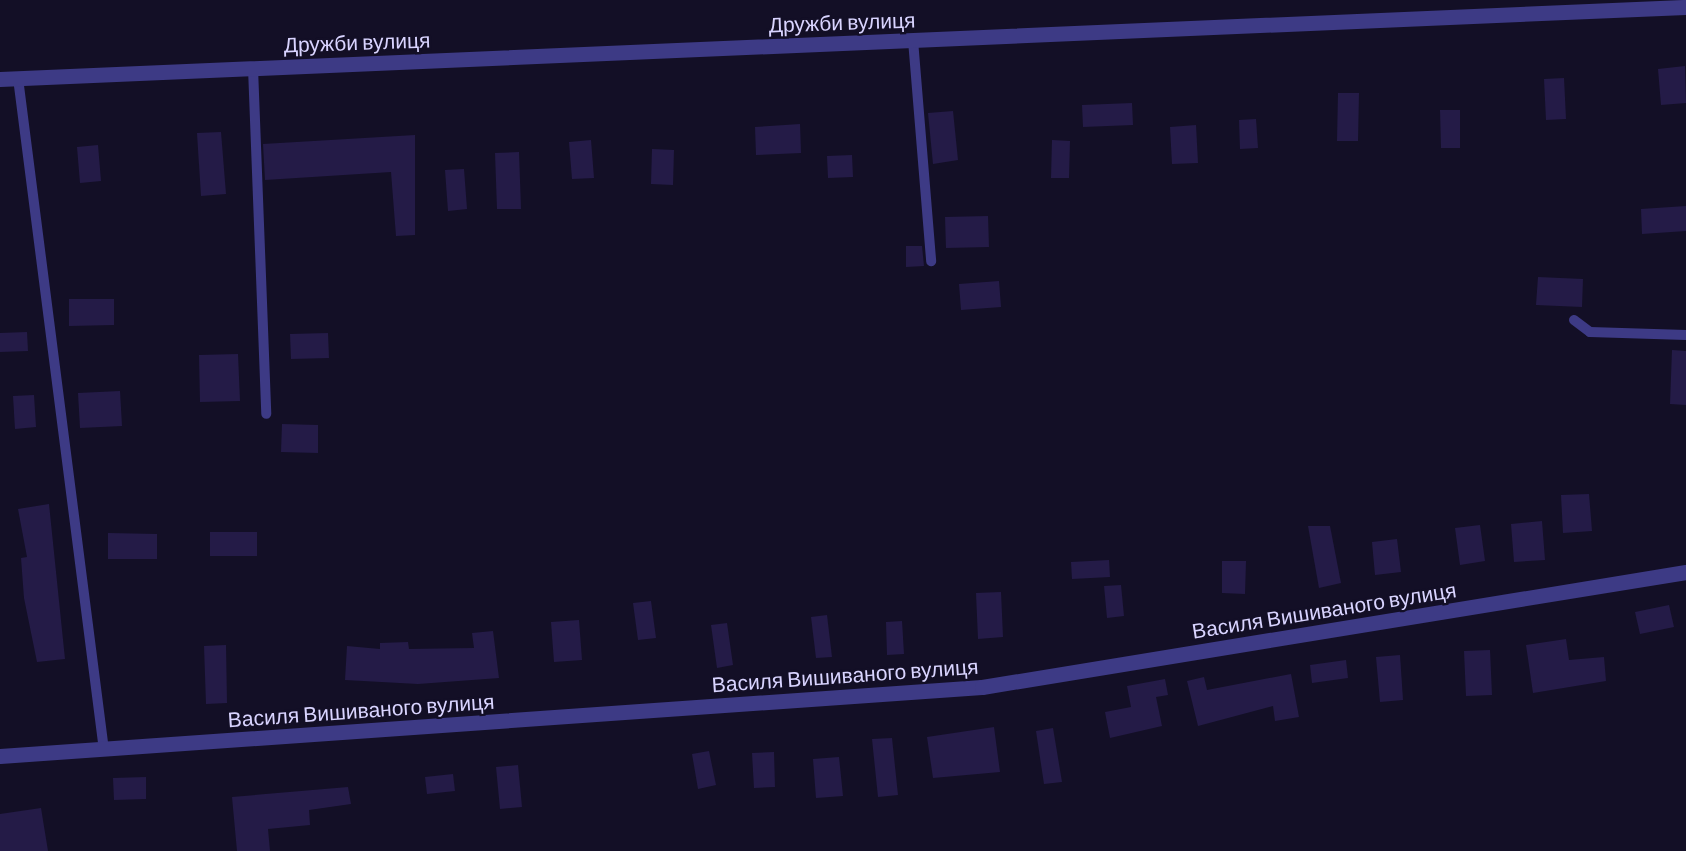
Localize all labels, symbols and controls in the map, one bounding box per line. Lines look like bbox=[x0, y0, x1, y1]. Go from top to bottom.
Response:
street label: Дружби вулиця bbox=[768, 7, 916, 37]
street label: Дружби вулиця bbox=[283, 27, 431, 57]
street label: Василя Вишиваного вулиця bbox=[1190, 577, 1458, 643]
street label: Василя Вишиваного вулиця bbox=[711, 653, 979, 697]
street label: Василя Вишиваного вулиця bbox=[227, 688, 495, 732]

